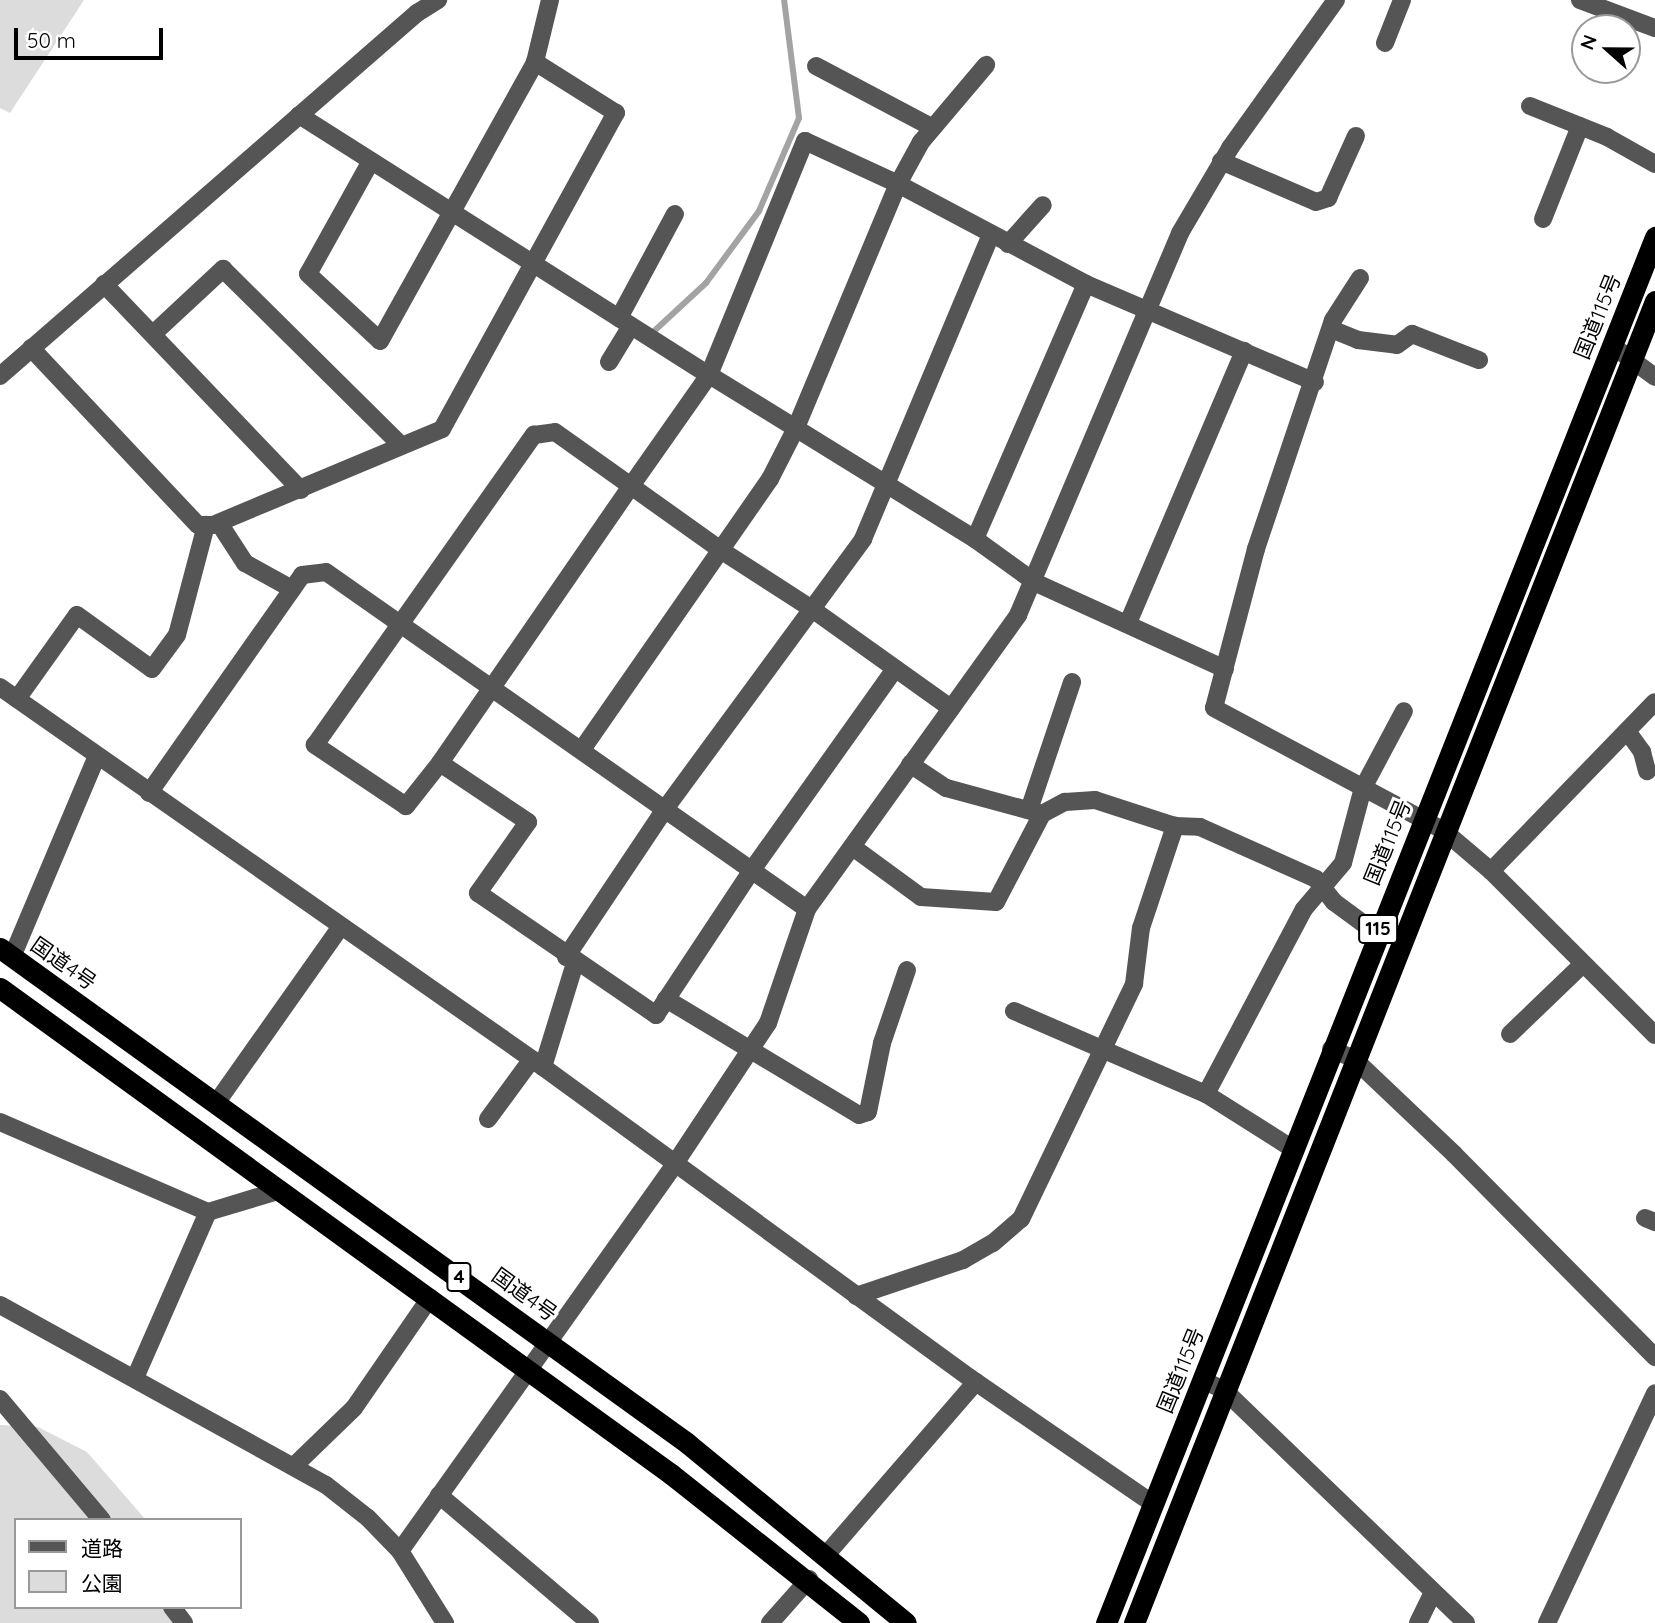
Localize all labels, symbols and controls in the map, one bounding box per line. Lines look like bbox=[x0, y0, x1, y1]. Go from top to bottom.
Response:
scale bar bbox=[18, 14, 166, 58]
north arrow bbox=[1571, 14, 1641, 84]
text: 50 m bbox=[27, 27, 76, 53]
text: N bbox=[1575, 31, 1602, 53]
street label: 国道115号 bbox=[1568, 270, 1626, 362]
street label: 国道115号 bbox=[1358, 796, 1416, 888]
road number: 115 bbox=[1357, 914, 1399, 945]
street label: 国道4号 bbox=[26, 931, 102, 995]
road number: 4 bbox=[445, 1261, 473, 1292]
street label: 国道4号 bbox=[488, 1262, 562, 1326]
street label: 国道115号 bbox=[1151, 1324, 1209, 1416]
legend bbox=[14, 1518, 242, 1609]
text: 道路 bbox=[81, 1535, 123, 1561]
text: 公園 bbox=[81, 1570, 123, 1596]

